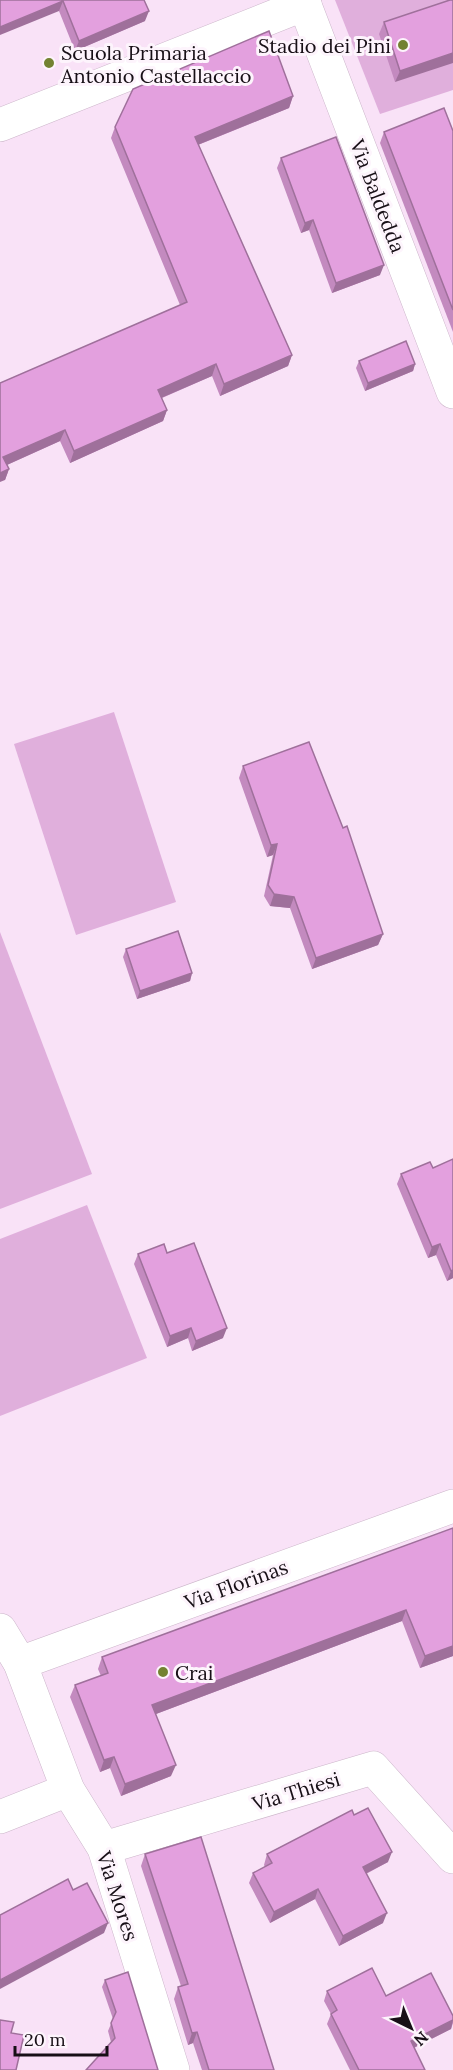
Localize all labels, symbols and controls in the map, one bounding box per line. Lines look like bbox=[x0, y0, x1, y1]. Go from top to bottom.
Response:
place label: Stadio dei Pini bbox=[258, 33, 391, 58]
marker: Stadio dei Pini bbox=[396, 38, 410, 52]
place label: Scuola Primaria Antonio Castellaccio bbox=[60, 40, 251, 88]
marker: Scuola Primaria Antonio Castellaccio bbox=[42, 56, 56, 70]
street label: Via Baldedda bbox=[345, 135, 411, 256]
street label: Via Florinas bbox=[180, 1554, 291, 1615]
place label: Crai bbox=[175, 1660, 213, 1685]
marker: Crai bbox=[156, 1665, 170, 1679]
street label: Via Thiesi bbox=[248, 1766, 343, 1816]
street label: Via Mores bbox=[92, 1847, 144, 1944]
north arrow bbox=[381, 1998, 441, 2058]
scale bar bbox=[15, 2019, 106, 2057]
text: N bbox=[410, 2027, 433, 2051]
text: 20 m bbox=[24, 2028, 66, 2051]

